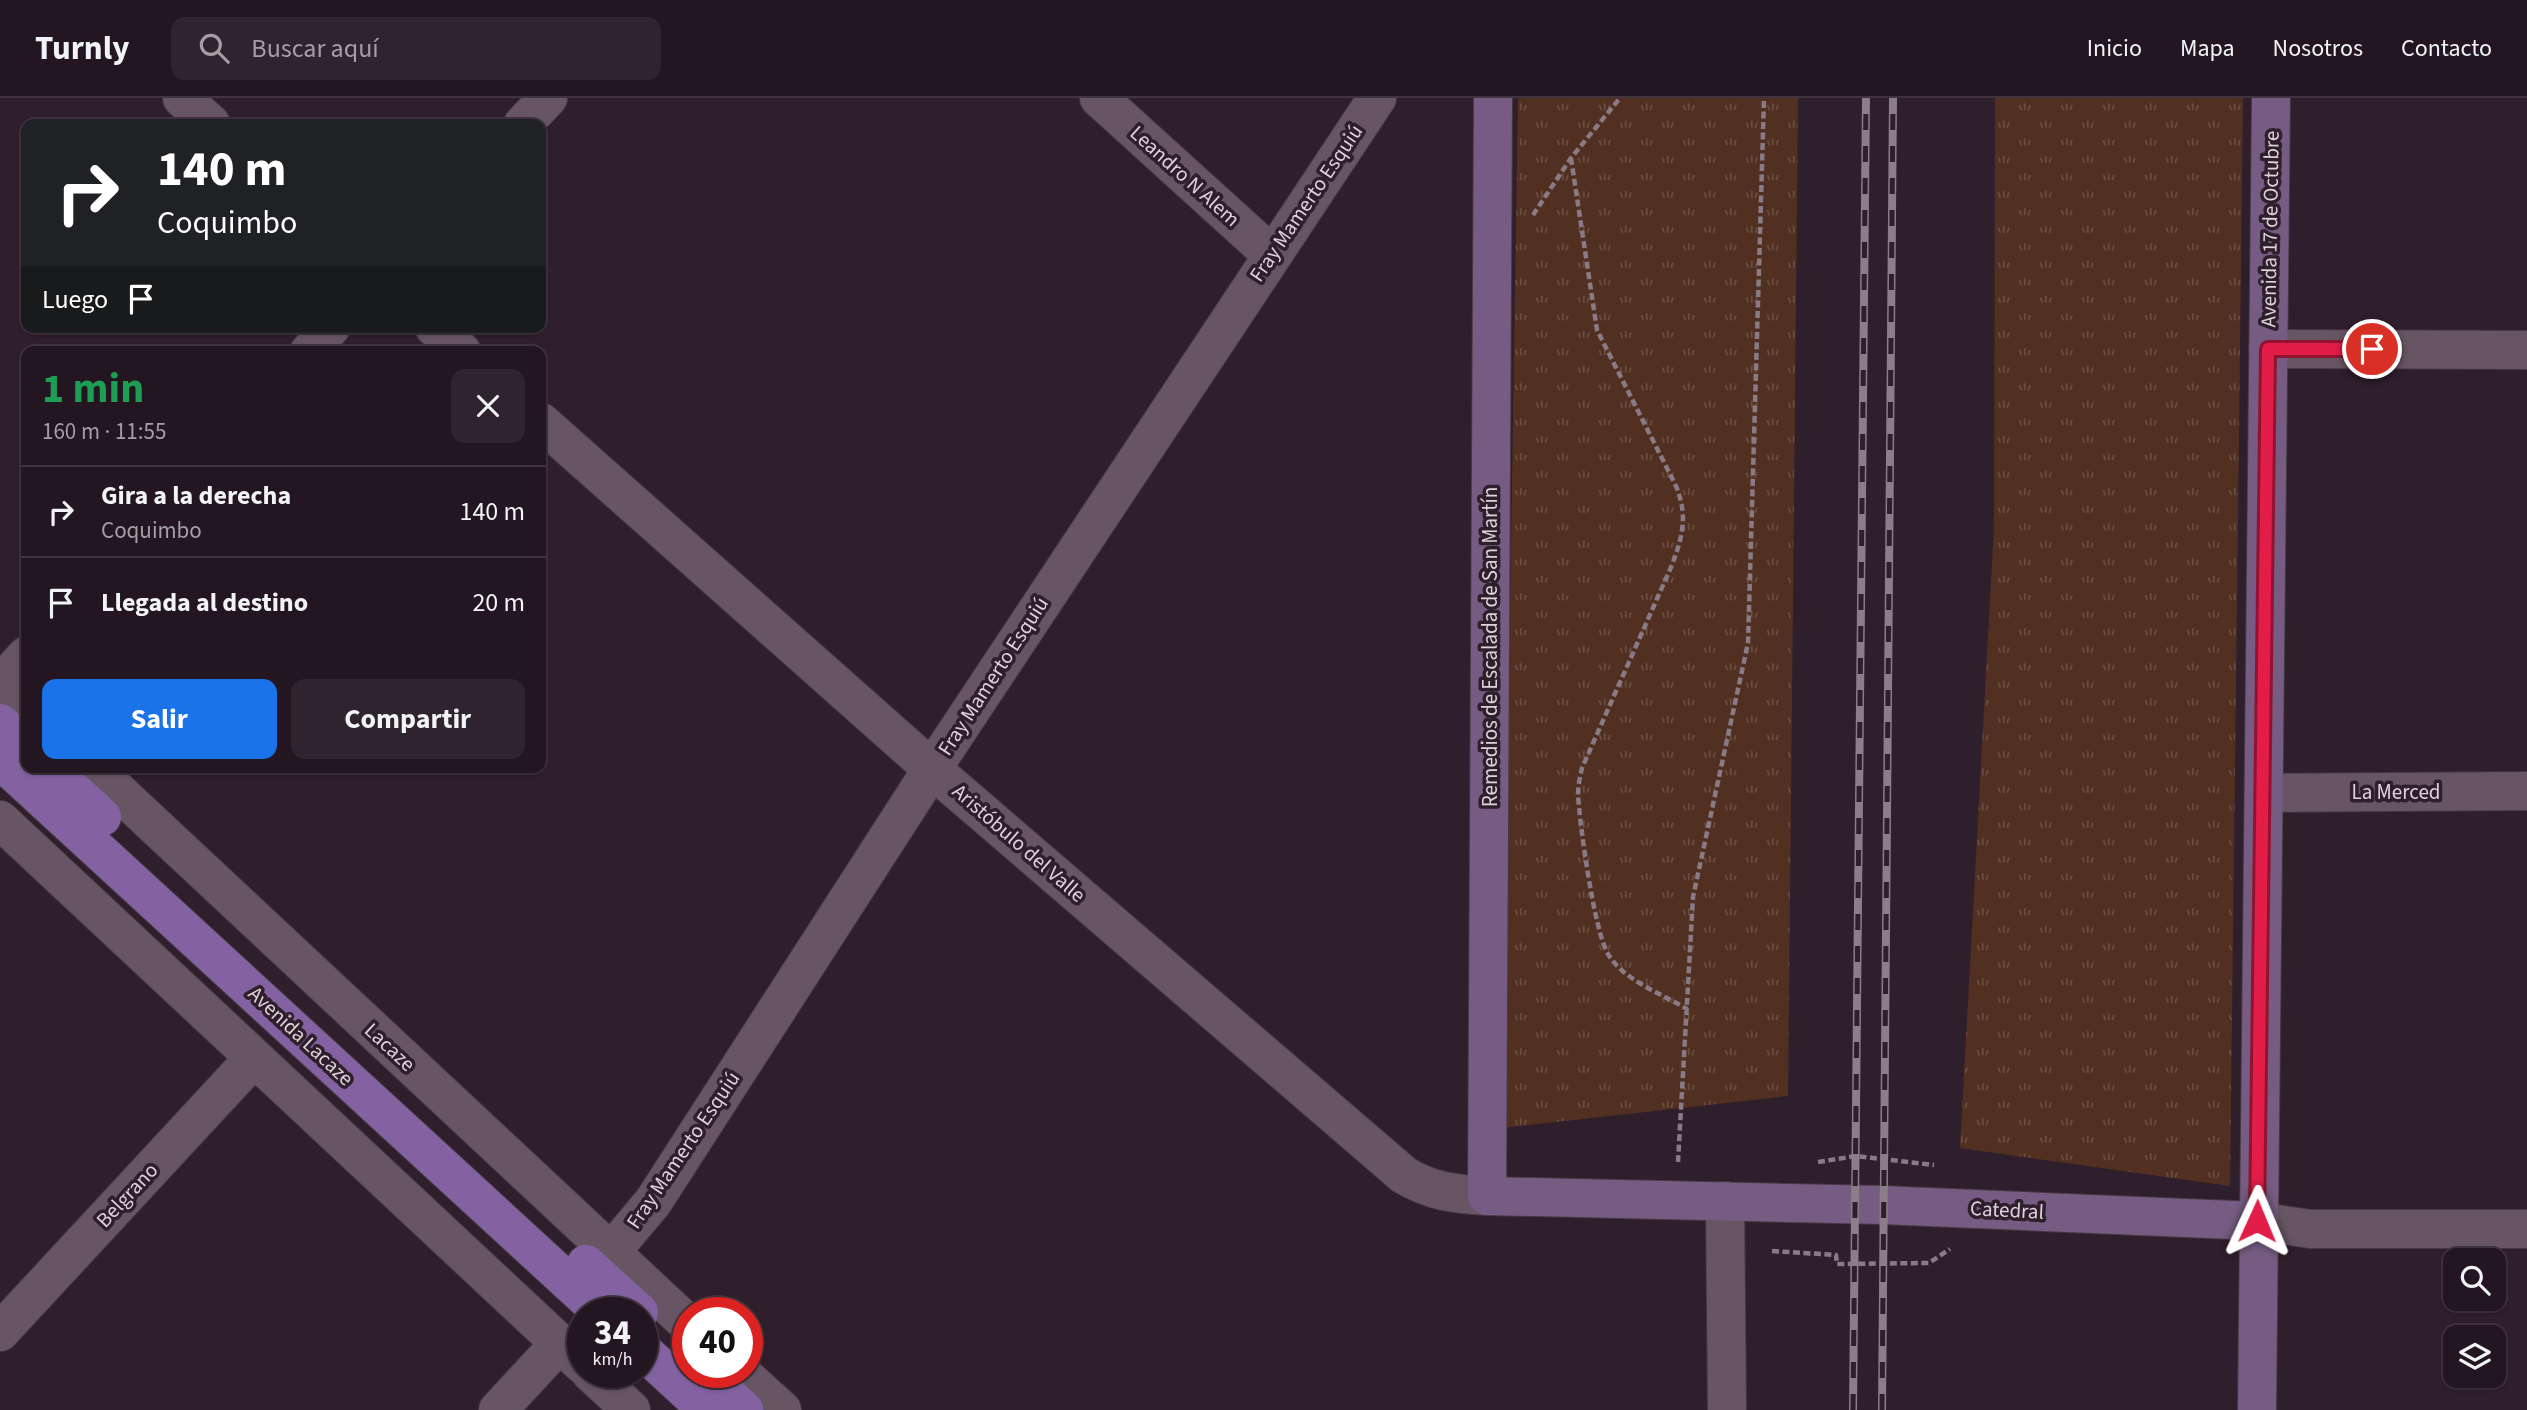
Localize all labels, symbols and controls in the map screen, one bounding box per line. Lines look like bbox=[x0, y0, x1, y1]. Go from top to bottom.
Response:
search box bbox=[171, 17, 661, 80]
text: Turnly bbox=[35, 25, 129, 72]
icon: search bbox=[195, 29, 233, 67]
text: Buscar aquí bbox=[251, 30, 379, 67]
text: Inicio bbox=[2087, 31, 2142, 66]
text: Mapa bbox=[2180, 31, 2235, 66]
text: Nosotros bbox=[2273, 31, 2363, 66]
text: Contacto bbox=[2401, 31, 2492, 66]
street label: Leandro N Alem bbox=[1123, 118, 1247, 234]
street label: Fray Mamerto Esquiú bbox=[1242, 118, 1370, 288]
street label: Avenida 17 de Octubre bbox=[2253, 130, 2287, 328]
text: 140 m bbox=[157, 135, 286, 205]
icon: right bbox=[42, 147, 133, 238]
text: Coquimbo bbox=[157, 200, 297, 246]
icon: arrive bbox=[122, 280, 160, 318]
text: Luego bbox=[42, 281, 108, 318]
pin bbox=[2342, 319, 2402, 379]
icon: arrive bbox=[2353, 330, 2391, 368]
text: 1 min bbox=[42, 359, 144, 419]
button: close bbox=[451, 369, 525, 443]
text: 160 m · 11:55 bbox=[42, 415, 166, 448]
text: Gira a la derecha bbox=[101, 477, 291, 514]
street label: Remedios de Escalada de San Martín bbox=[1475, 487, 1505, 807]
icon: right bbox=[42, 493, 80, 531]
text: 140 m bbox=[459, 493, 525, 530]
text: Coquimbo bbox=[101, 514, 202, 547]
icon: arrive bbox=[42, 584, 80, 622]
text: Llegada al destino bbox=[101, 584, 308, 621]
text: 20 m bbox=[472, 584, 525, 621]
street label: Fray Mamerto Esquiú bbox=[930, 591, 1056, 761]
button: Salir bbox=[42, 679, 277, 759]
button: Compartir bbox=[291, 679, 525, 759]
street label: Aristóbulo del Valle bbox=[946, 777, 1092, 909]
street label: La Merced bbox=[2352, 777, 2440, 807]
street label: Avenida Lacaze bbox=[242, 979, 360, 1093]
street label: Lacaze bbox=[358, 1016, 422, 1078]
street label: Fray Mamerto Esquiú bbox=[619, 1065, 747, 1235]
street label: Belgrano bbox=[89, 1156, 165, 1234]
position arrow bbox=[2220, 1184, 2294, 1258]
street label: Catedral bbox=[1969, 1193, 2045, 1227]
map controls bbox=[2443, 1248, 2506, 1388]
button: search bbox=[2443, 1248, 2506, 1311]
speed limit sign: 40 bbox=[672, 1297, 763, 1388]
text: 34 bbox=[594, 1308, 631, 1358]
button: layers bbox=[2443, 1325, 2506, 1388]
text: km/h bbox=[593, 1347, 632, 1372]

